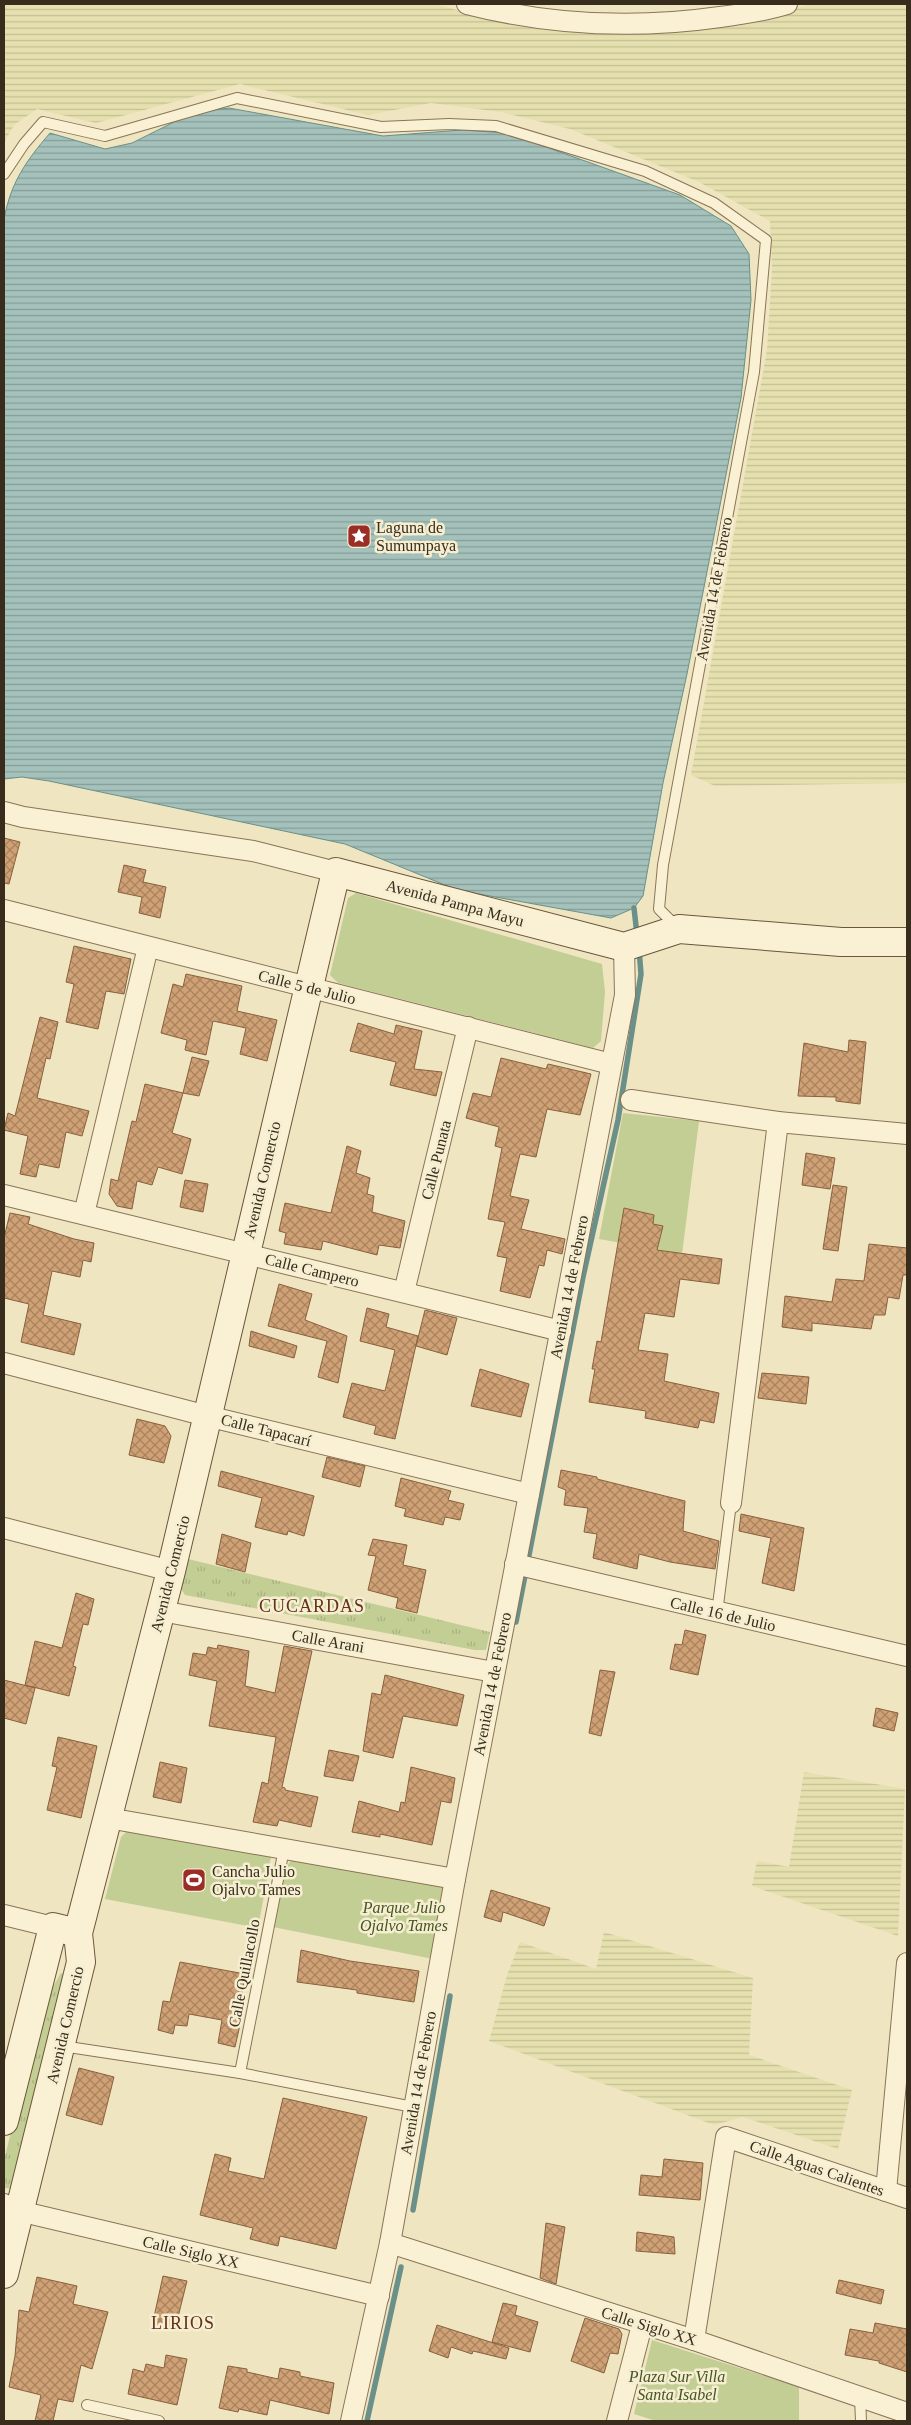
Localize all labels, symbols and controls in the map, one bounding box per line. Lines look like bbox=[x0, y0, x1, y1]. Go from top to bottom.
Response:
street label: Avenida 14 de Febrero bbox=[693, 516, 735, 662]
place label: Laguna de Sumumpaya bbox=[376, 519, 456, 555]
place icon: Laguna de Sumumpaya bbox=[346, 523, 372, 549]
street label: Avenida Pampa Mayu bbox=[384, 876, 526, 931]
street label: Calle 5 de Julio bbox=[256, 967, 358, 1007]
street label: Calle Punata bbox=[418, 1118, 454, 1202]
street label: Avenida Comercio bbox=[240, 1120, 284, 1240]
street label: Avenida 14 de Febrero bbox=[547, 1214, 591, 1360]
street label: Calle Campero bbox=[263, 1250, 361, 1291]
street label: Calle Tapacarí bbox=[219, 1411, 313, 1451]
street label: Avenida Comercio bbox=[147, 1514, 193, 1634]
street label: Calle 16 de Julio bbox=[668, 1594, 778, 1634]
district label: CUCARDAS bbox=[259, 1596, 365, 1616]
street label: Avenida 14 de Febrero bbox=[470, 1611, 514, 1757]
street label: Calle Arani bbox=[290, 1626, 366, 1656]
place label: Cancha Julio Ojalvo Tames bbox=[212, 1863, 301, 1899]
sports icon: Cancha Julio Ojalvo Tames bbox=[181, 1867, 207, 1893]
park label: Parque Julio Ojalvo Tames bbox=[360, 1899, 448, 1935]
street label: Calle Quillacollo bbox=[225, 1918, 263, 2028]
street label: Avenida Comercio bbox=[43, 1965, 87, 2085]
street label: Avenida 14 de Febrero bbox=[397, 2010, 439, 2156]
street label: Calle Aguas Calientes bbox=[747, 2137, 887, 2200]
street label: Calle Siglo XX bbox=[141, 2233, 241, 2272]
street label: Calle Siglo XX bbox=[599, 2303, 699, 2350]
district label: LIRIOS bbox=[151, 2313, 215, 2333]
park label: Plaza Sur Villa Santa Isabel bbox=[628, 2368, 725, 2403]

